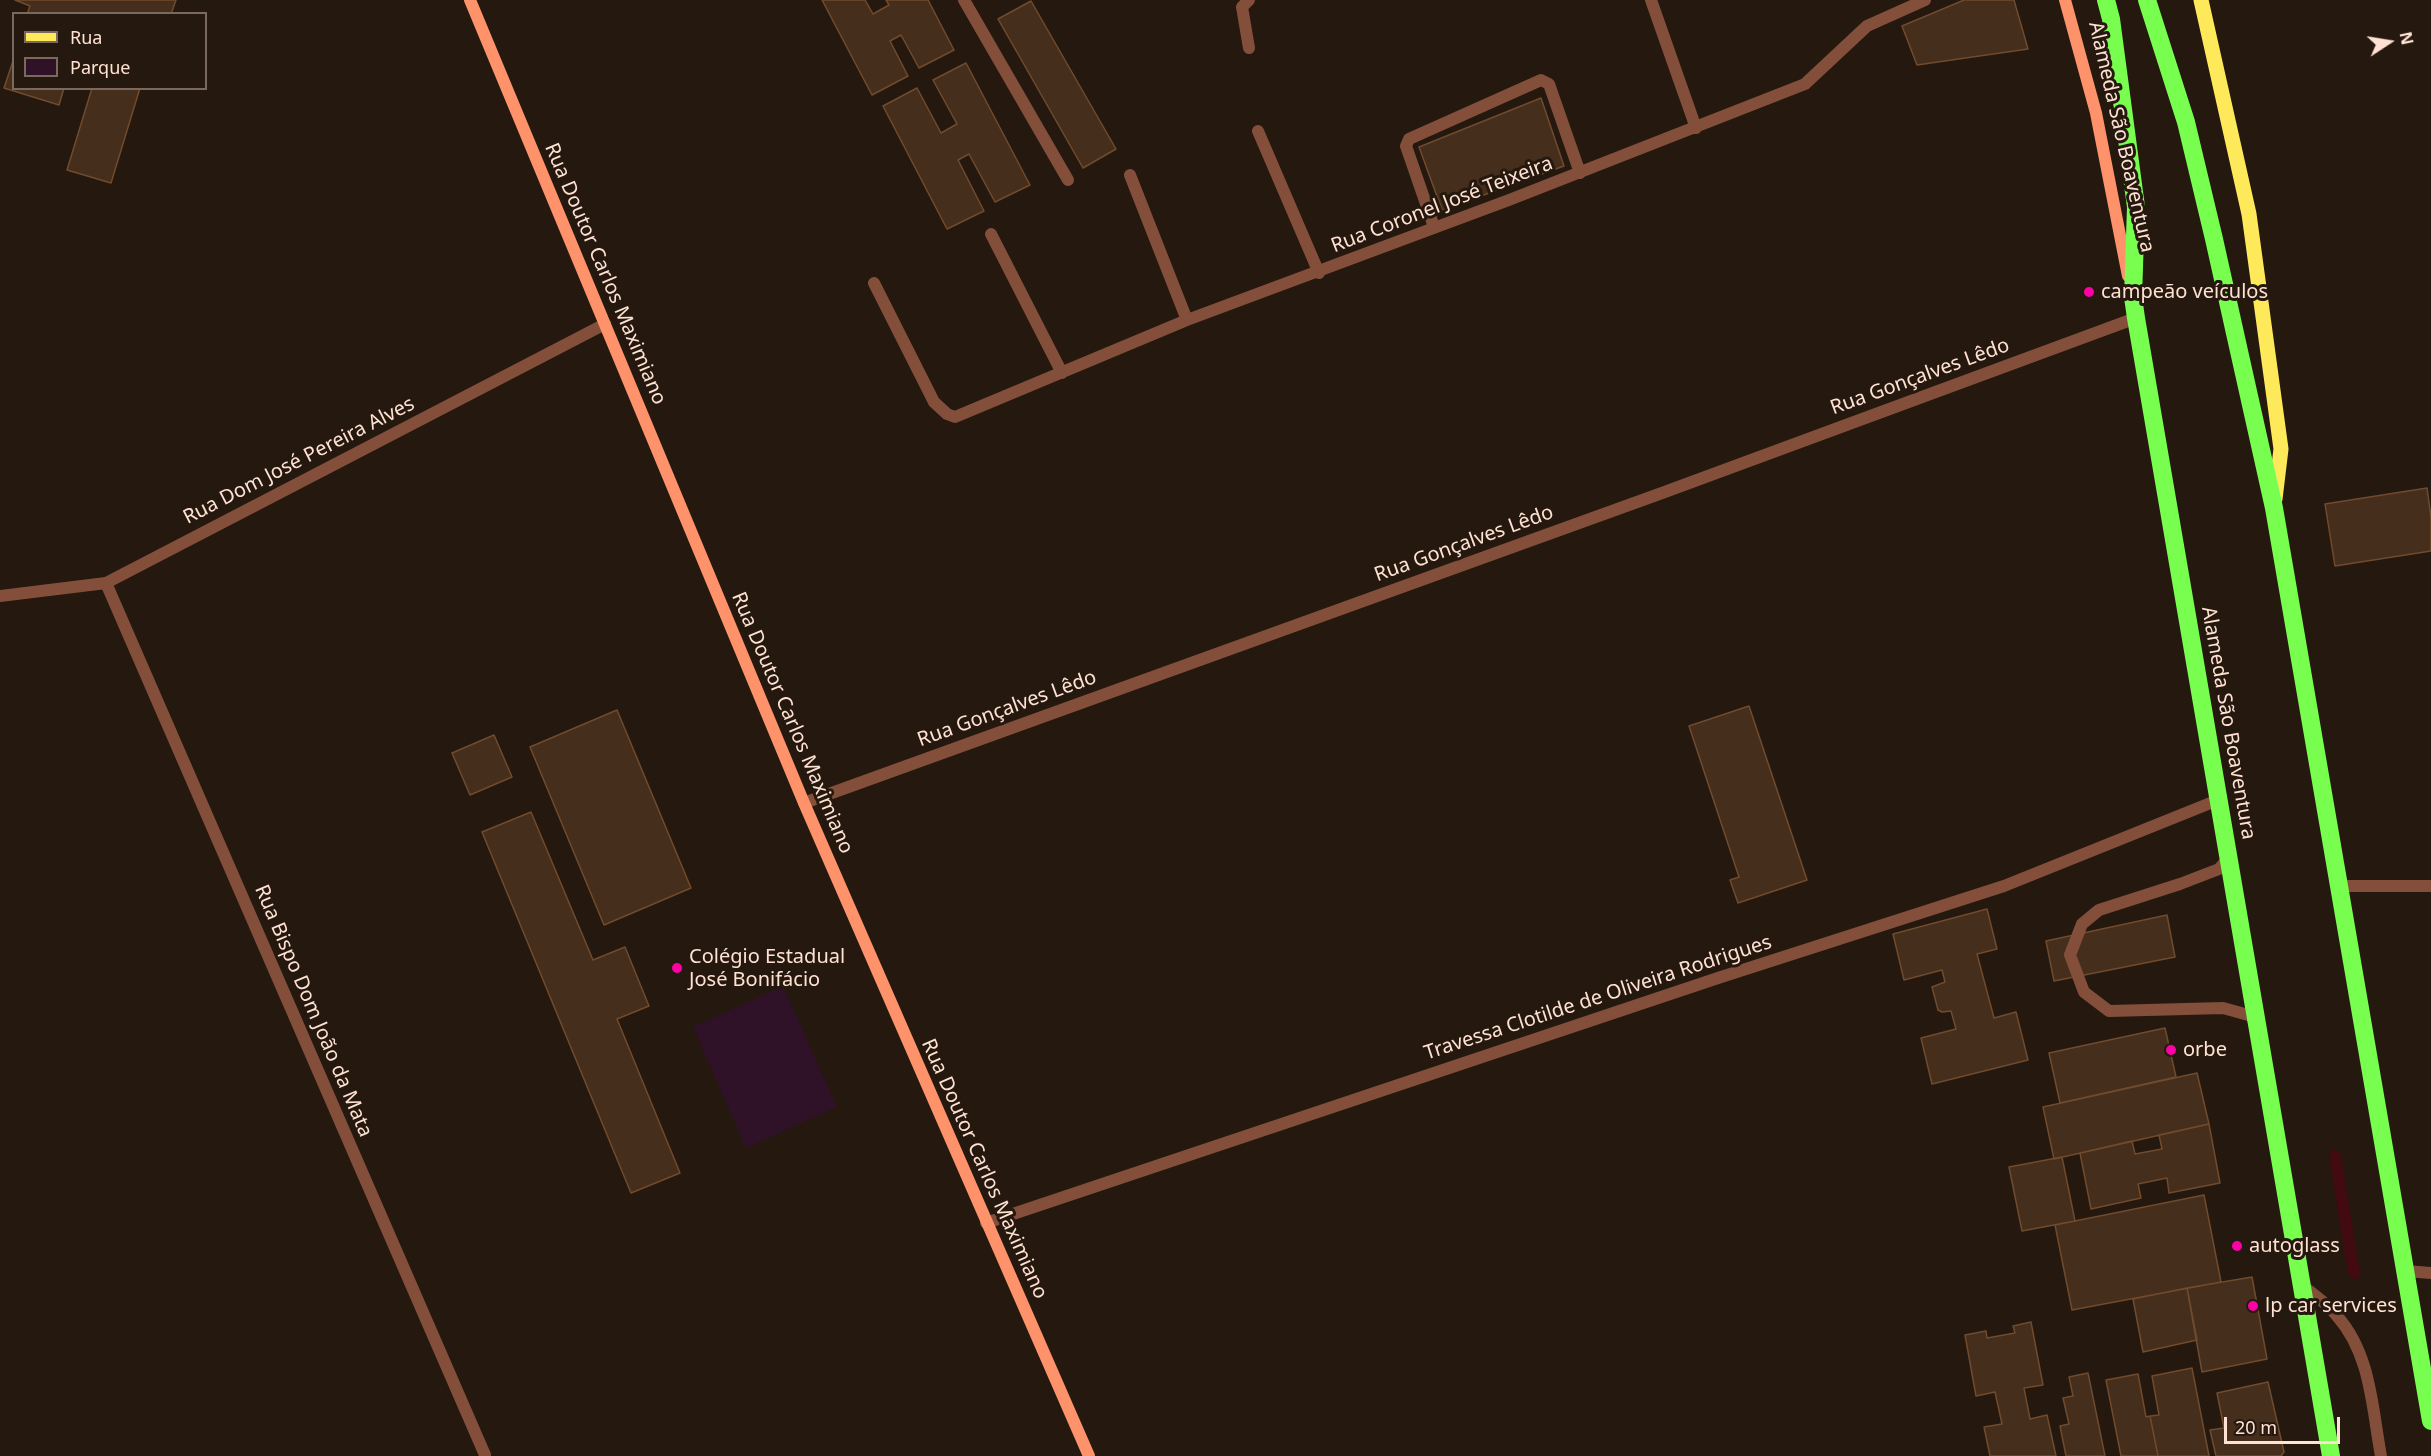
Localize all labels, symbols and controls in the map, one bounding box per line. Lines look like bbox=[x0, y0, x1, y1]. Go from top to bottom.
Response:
legend bbox=[12, 12, 207, 90]
north arrow bbox=[2359, 12, 2419, 72]
street label: Alameda São Boaventura bbox=[2083, 19, 2159, 255]
text: Rua bbox=[70, 25, 102, 49]
text: N bbox=[2394, 30, 2419, 47]
text: Parque bbox=[70, 55, 130, 79]
street label: Rua Doutor Carlos Maximiano bbox=[539, 140, 671, 408]
street label: Rua Coronel José Teixeira bbox=[1328, 152, 1556, 258]
place label: campeão veículos bbox=[2101, 280, 2268, 304]
marker: campeão veículos bbox=[2082, 285, 2096, 299]
street label: Rua Gonçalves Lêdo bbox=[1827, 333, 2013, 421]
street label: Rua Dom José Pereira Alves bbox=[179, 392, 419, 530]
street label: Rua Gonçalves Lêdo bbox=[1371, 500, 1557, 588]
street label: Rua Doutor Carlos Maximiano bbox=[726, 589, 858, 857]
street label: Alameda São Boaventura bbox=[2196, 605, 2260, 841]
street label: Rua Gonçalves Lêdo bbox=[914, 665, 1100, 753]
street label: Rua Bispo Dom João da Mata bbox=[249, 881, 377, 1141]
street label: Travessa Clotilde de Oliveira Rodrigues bbox=[1421, 930, 1775, 1066]
place label: Colégio Estadual José Bonifácio bbox=[689, 945, 845, 992]
marker: Colégio Estadual José Bonifácio bbox=[670, 961, 684, 975]
street label: Rua Doutor Carlos Maximiano bbox=[916, 1035, 1052, 1303]
place label: orbe bbox=[2183, 1038, 2227, 1062]
marker: orbe bbox=[2164, 1043, 2178, 1057]
place label: autoglass bbox=[2249, 1234, 2340, 1258]
marker: autoglass bbox=[2230, 1239, 2244, 1253]
place label: lp car services bbox=[2265, 1294, 2397, 1318]
marker: lp car services bbox=[2246, 1299, 2260, 1313]
scale bar bbox=[2227, 1405, 2342, 1443]
text: 20 m bbox=[2235, 1415, 2277, 1439]

